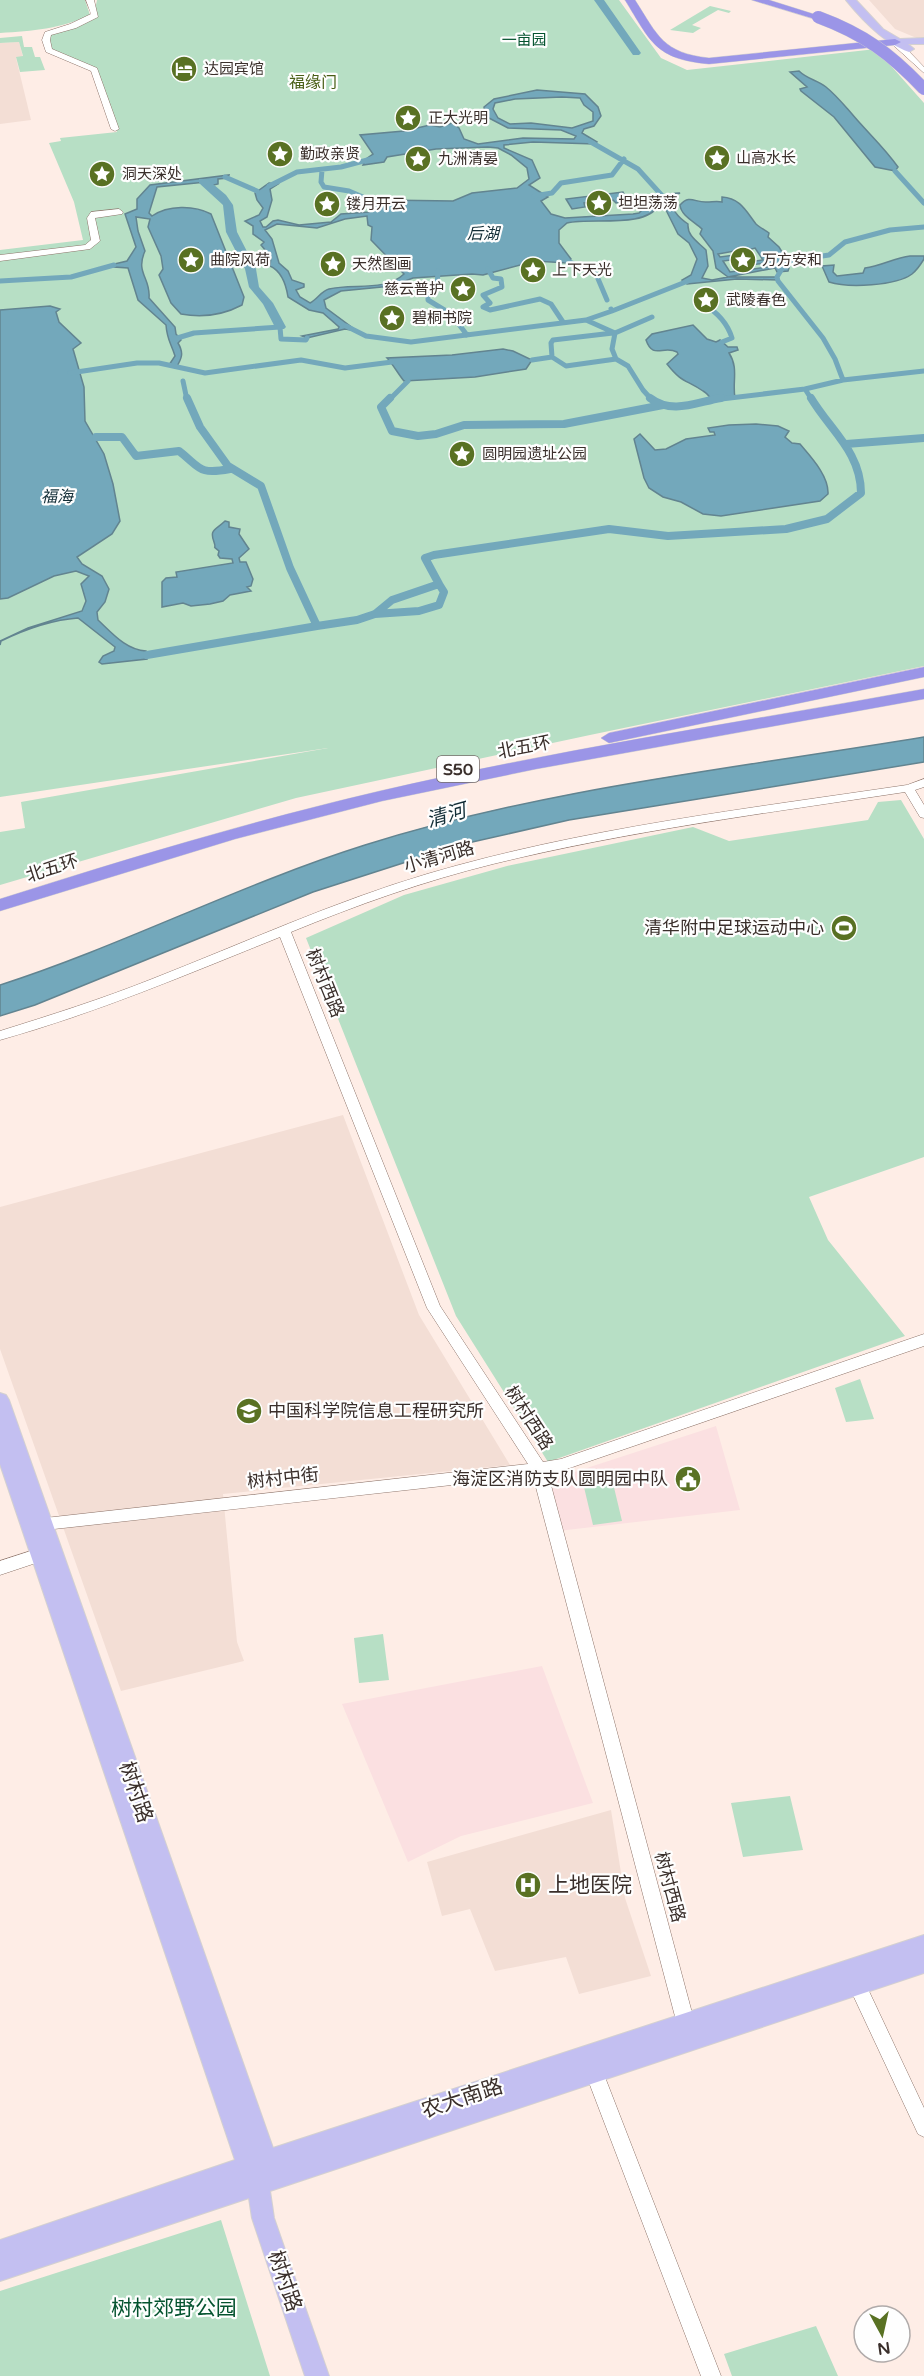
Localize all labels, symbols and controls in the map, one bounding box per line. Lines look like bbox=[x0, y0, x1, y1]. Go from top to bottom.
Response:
park label: 一亩园 bbox=[501, 31, 547, 49]
hotel icon: 达园宾馆 bbox=[169, 54, 199, 84]
place label: 达园宾馆 bbox=[204, 60, 264, 78]
district label: 福缘门 bbox=[289, 73, 337, 93]
place icon: 正大光明 bbox=[393, 103, 423, 133]
place label: 正大光明 bbox=[428, 109, 488, 127]
place icon: 勤政亲贤 bbox=[265, 139, 295, 169]
place icon: 山高水长 bbox=[702, 143, 732, 173]
place icon: 九洲清晏 bbox=[403, 144, 433, 174]
place label: 勤政亲贤 bbox=[300, 145, 360, 163]
place label: 山高水长 bbox=[736, 149, 796, 167]
place label: 九洲清晏 bbox=[438, 150, 498, 168]
place icon: 洞天深处 bbox=[87, 159, 117, 189]
place label: 洞天深处 bbox=[122, 165, 182, 183]
place icon: 坦坦荡荡 bbox=[584, 188, 614, 218]
place icon: 镂月开云 bbox=[312, 189, 342, 219]
place label: 坦坦荡荡 bbox=[618, 194, 678, 212]
place label: 镂月开云 bbox=[346, 195, 406, 213]
water label: 后湖 bbox=[467, 224, 502, 244]
place icon: 曲院风荷 bbox=[176, 245, 206, 275]
place icon: 万方安和 bbox=[728, 245, 758, 275]
place icon: 天然图画 bbox=[318, 249, 348, 279]
place label: 曲院风荷 bbox=[210, 251, 270, 269]
place label: 万方安和 bbox=[762, 251, 822, 269]
place label: 天然图画 bbox=[352, 255, 412, 273]
place icon: 上下天光 bbox=[518, 255, 548, 285]
place label: 上下天光 bbox=[552, 261, 612, 279]
place icon: 慈云普护 bbox=[448, 274, 478, 304]
place label: 慈云普护 bbox=[384, 280, 444, 298]
place icon: 武陵春色 bbox=[691, 285, 721, 315]
place label: 武陵春色 bbox=[726, 291, 786, 309]
place icon: 碧桐书院 bbox=[377, 303, 407, 333]
place label: 碧桐书院 bbox=[412, 309, 472, 327]
place icon: 圆明园遗址公园 bbox=[447, 439, 477, 469]
place label: 圆明园遗址公园 bbox=[482, 445, 587, 463]
water label: 福海 bbox=[41, 487, 75, 507]
street label: 北五环 bbox=[495, 731, 553, 763]
road number: S50 bbox=[437, 756, 479, 782]
water label: 清河 bbox=[424, 798, 473, 833]
street label: 小清河路 bbox=[401, 837, 477, 877]
street label: 北五环 bbox=[23, 849, 81, 887]
sports icon: 清华附中足球运动中心 bbox=[829, 913, 859, 943]
place label: 清华附中足球运动中心 bbox=[644, 917, 824, 939]
street label: 树村西路 bbox=[301, 946, 349, 1020]
street label: 树村西路 bbox=[500, 1382, 558, 1454]
school or university icon: 中国科学院信息工程研究所 bbox=[234, 1396, 264, 1426]
place label: 中国科学院信息工程研究所 bbox=[268, 1400, 484, 1422]
street label: 树村中街 bbox=[246, 1463, 320, 1493]
public building icon: 海淀区消防支队圆明园中队 bbox=[673, 1464, 703, 1494]
place label: 海淀区消防支队圆明园中队 bbox=[452, 1468, 668, 1490]
street label: 树村路 bbox=[113, 1758, 158, 1826]
street label: 树村西路 bbox=[650, 1849, 690, 1925]
hospital icon: 上地医院 bbox=[513, 1870, 543, 1900]
place label: 上地医院 bbox=[548, 1873, 632, 1898]
street label: 农大南路 bbox=[418, 2074, 506, 2123]
street label: 树村路 bbox=[262, 2247, 307, 2315]
park label: 树村郊野公园 bbox=[111, 2296, 237, 2321]
north arrow bbox=[852, 2304, 912, 2364]
text: N bbox=[876, 2337, 892, 2359]

